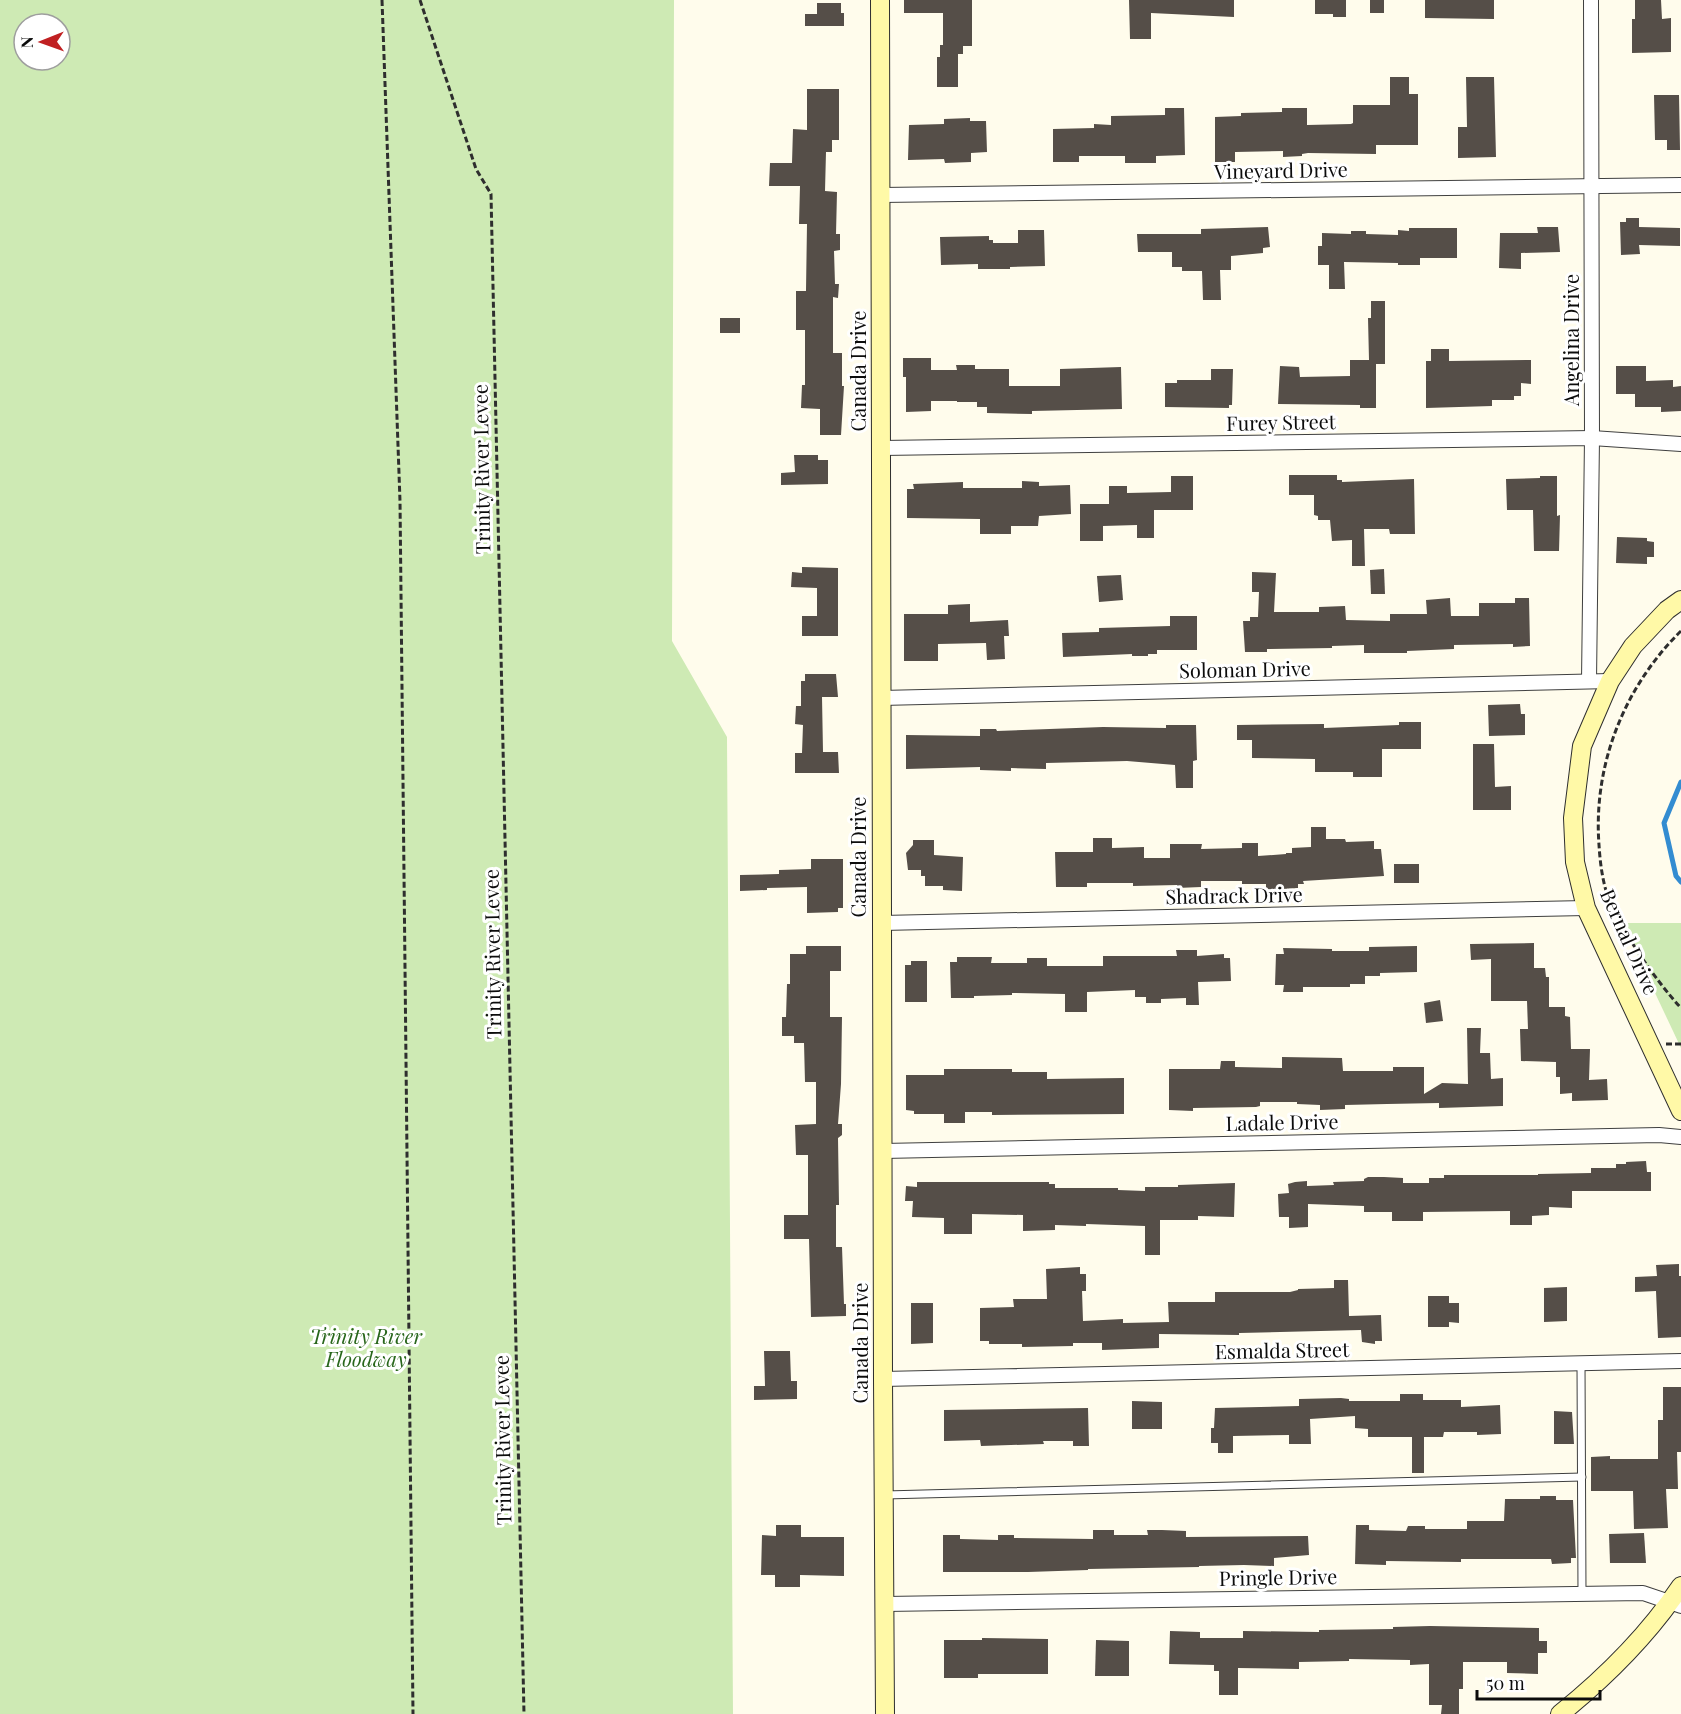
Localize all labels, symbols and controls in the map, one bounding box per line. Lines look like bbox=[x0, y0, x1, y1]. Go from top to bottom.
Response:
north arrow bbox=[12, 12, 72, 72]
text: N bbox=[16, 36, 37, 48]
street label: Vineyard Drive bbox=[1213, 155, 1348, 184]
street label: Angelina Drive bbox=[1557, 274, 1584, 407]
street label: Canada Drive bbox=[844, 311, 871, 431]
street label: Trinity River Levee bbox=[466, 384, 495, 554]
street label: Furey Street bbox=[1226, 407, 1337, 436]
street label: Soloman Drive bbox=[1179, 654, 1311, 683]
street label: Canada Drive bbox=[844, 797, 871, 917]
street label: Trinity River Levee bbox=[477, 869, 506, 1039]
street label: Shadrack Drive bbox=[1165, 880, 1303, 909]
street label: Bernal Drive bbox=[1595, 884, 1666, 999]
street label: Ladale Drive bbox=[1225, 1107, 1339, 1136]
street label: Canada Drive bbox=[846, 1283, 873, 1403]
park label: Trinity River Floodway bbox=[310, 1322, 423, 1372]
street label: Esmalda Street bbox=[1215, 1335, 1350, 1364]
street label: Trinity River Levee bbox=[487, 1355, 516, 1525]
street label: Pringle Drive bbox=[1219, 1562, 1337, 1591]
scale bar bbox=[1477, 1663, 1600, 1701]
text: 50 m bbox=[1486, 1671, 1525, 1695]

